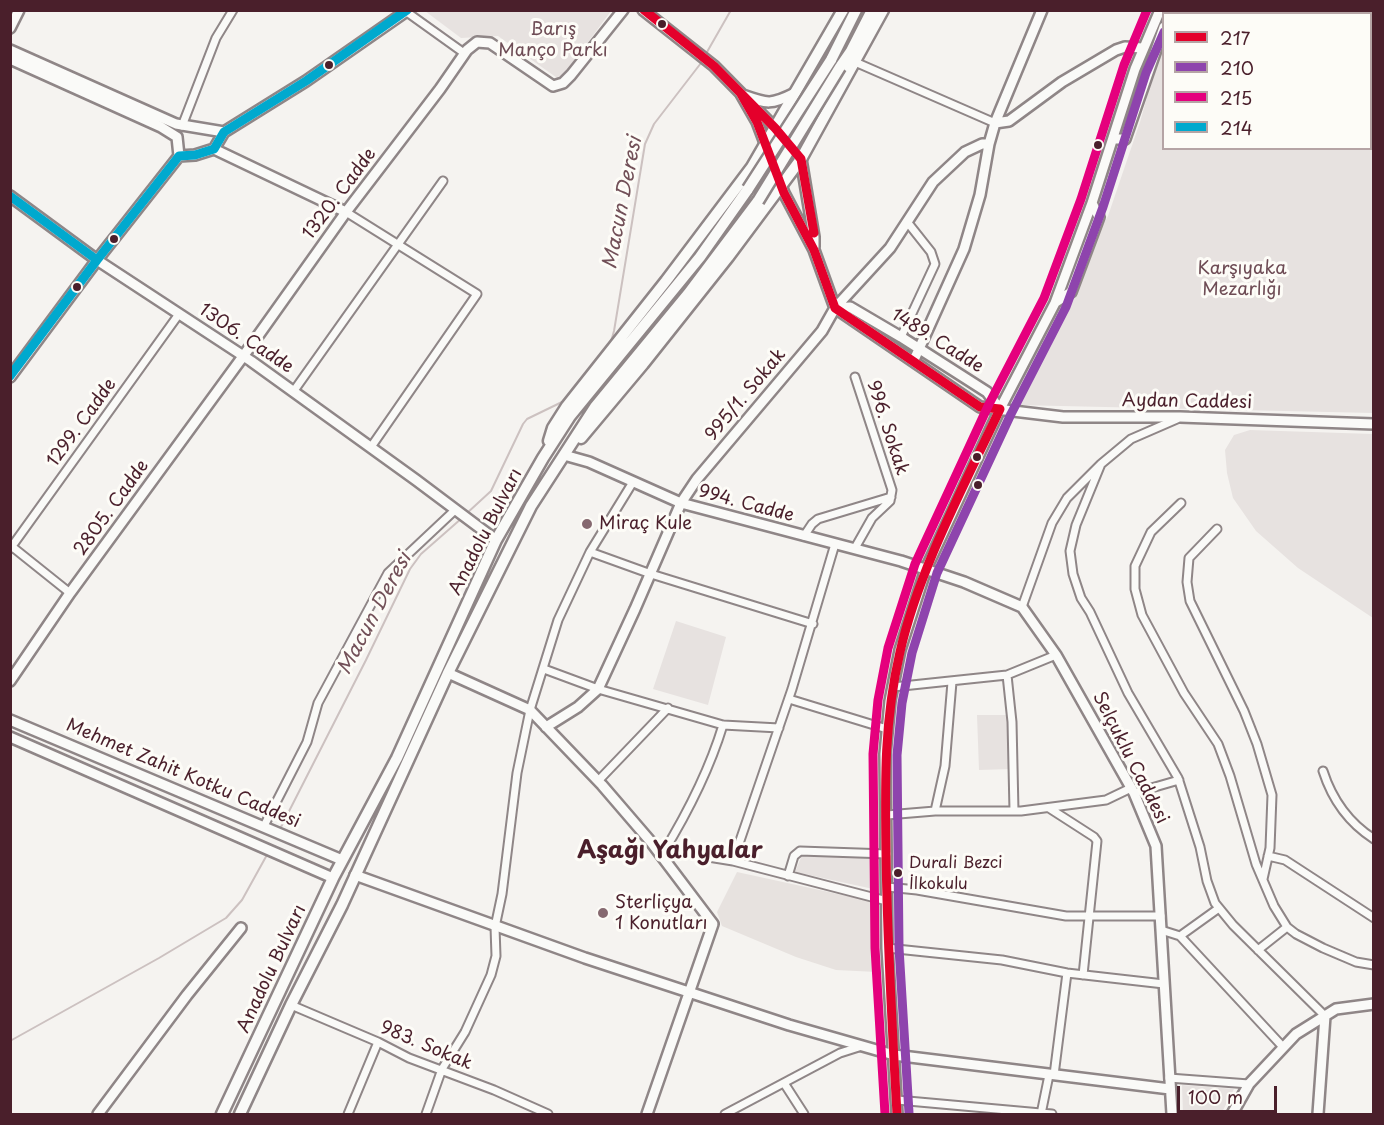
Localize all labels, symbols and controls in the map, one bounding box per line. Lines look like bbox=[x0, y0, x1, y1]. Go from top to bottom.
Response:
legend bbox=[1162, 12, 1372, 150]
unlabelled marker bbox=[656, 18, 668, 30]
park label: Barış Manço Parkı bbox=[498, 19, 608, 62]
text: 217 bbox=[1220, 24, 1250, 51]
text: 210 bbox=[1220, 54, 1254, 81]
unlabelled marker bbox=[323, 59, 335, 71]
text: 215 bbox=[1220, 84, 1252, 111]
text: 214 bbox=[1220, 114, 1253, 141]
water label: Macun Deresi bbox=[598, 135, 648, 271]
unlabelled marker bbox=[1092, 139, 1104, 151]
street label: 1320. Cadde bbox=[299, 144, 381, 244]
unlabelled marker bbox=[108, 233, 120, 245]
park label: Karşıyaka Mezarlığı bbox=[1198, 258, 1286, 300]
unlabelled marker bbox=[71, 281, 83, 293]
street label: 1306. Cadde bbox=[195, 300, 297, 378]
street label: 1489. Cadde bbox=[887, 304, 987, 378]
street label: 995/1. Sokak bbox=[701, 345, 791, 445]
street label: 1299. Cadde bbox=[43, 375, 121, 471]
street label: 996. Sokak bbox=[862, 378, 912, 478]
street label: Aydan Caddesi bbox=[1122, 390, 1252, 414]
unlabelled marker bbox=[971, 451, 983, 463]
street label: 2805. Cadde bbox=[70, 456, 154, 560]
street label: Anadolu Bulvarı bbox=[445, 465, 527, 599]
unlabelled marker bbox=[972, 479, 984, 491]
street label: 994. Cadde bbox=[696, 481, 796, 527]
place label: Miraç Kule bbox=[599, 513, 692, 535]
marker: Miraç Kule bbox=[580, 517, 594, 531]
water label: Macun Deresi bbox=[333, 549, 417, 679]
street label: Selçuklu Caddesi bbox=[1087, 688, 1173, 828]
street label: Mehmet Zahit Kotku Caddesi bbox=[63, 715, 303, 833]
district label: Aşağı Yahyalar bbox=[577, 837, 763, 865]
place label: Durali Bezci İlkokulu bbox=[909, 854, 1003, 892]
marker: Durali Bezci İlkokulu bbox=[892, 867, 904, 879]
place label: Sterliçya 1 Konutları bbox=[615, 892, 708, 934]
street label: Anadolu Bulvarı bbox=[233, 901, 311, 1037]
marker: Sterliçya 1 Konutları bbox=[596, 906, 610, 920]
street label: 983. Sokak bbox=[376, 1017, 476, 1075]
scale bar bbox=[1180, 1074, 1280, 1112]
text: 100 m bbox=[1188, 1083, 1243, 1110]

